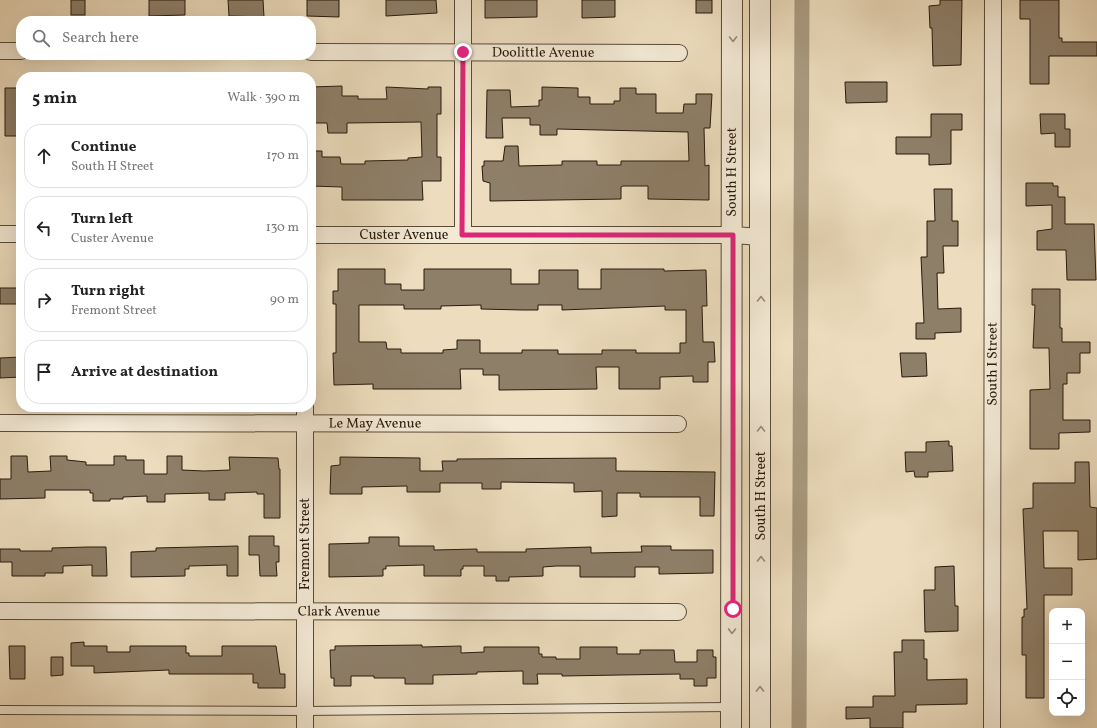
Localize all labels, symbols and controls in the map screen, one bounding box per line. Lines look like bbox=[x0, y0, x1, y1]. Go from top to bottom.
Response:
search box bbox=[16, 16, 316, 60]
icon: search bbox=[30, 27, 52, 49]
text: Search here bbox=[62, 28, 139, 49]
one-way arrow bbox=[729, 36, 737, 42]
route end bbox=[454, 43, 472, 61]
street label: Doolittle Avenue bbox=[492, 43, 595, 62]
text: 5 min bbox=[32, 87, 77, 110]
text: Walk · 390 m bbox=[227, 89, 300, 107]
street label: South H Street bbox=[722, 127, 741, 217]
text: Continue bbox=[71, 137, 136, 158]
icon: ahead bbox=[33, 145, 55, 167]
text: 170 m bbox=[266, 147, 299, 165]
text: South H Street bbox=[71, 158, 154, 176]
text: Turn left bbox=[71, 209, 133, 230]
icon: left bbox=[33, 217, 55, 239]
text: 130 m bbox=[266, 219, 299, 237]
street label: Custer Avenue bbox=[359, 226, 449, 245]
text: Custer Avenue bbox=[71, 230, 154, 248]
text: Turn right bbox=[71, 281, 145, 302]
icon: right bbox=[33, 289, 55, 311]
text: 90 m bbox=[270, 291, 299, 309]
one-way arrow bbox=[757, 296, 765, 302]
text: Fremont Street bbox=[71, 302, 157, 320]
street label: South I Street bbox=[983, 322, 1002, 406]
icon: arrive bbox=[33, 361, 55, 383]
text: Arrive at destination bbox=[71, 362, 218, 383]
street label: Le May Avenue bbox=[329, 414, 422, 433]
one-way arrow bbox=[757, 426, 765, 432]
street label: South H Street bbox=[752, 451, 771, 541]
street label: Fremont Street bbox=[296, 498, 315, 590]
one-way arrow bbox=[757, 556, 765, 562]
route start bbox=[724, 600, 742, 618]
street label: Clark Avenue bbox=[298, 602, 381, 621]
map controls bbox=[1049, 608, 1085, 716]
button: + bbox=[1049, 608, 1085, 644]
one-way arrow bbox=[728, 628, 736, 634]
button: − bbox=[1049, 644, 1085, 680]
button: locate bbox=[1049, 680, 1085, 716]
one-way arrow bbox=[756, 686, 764, 692]

